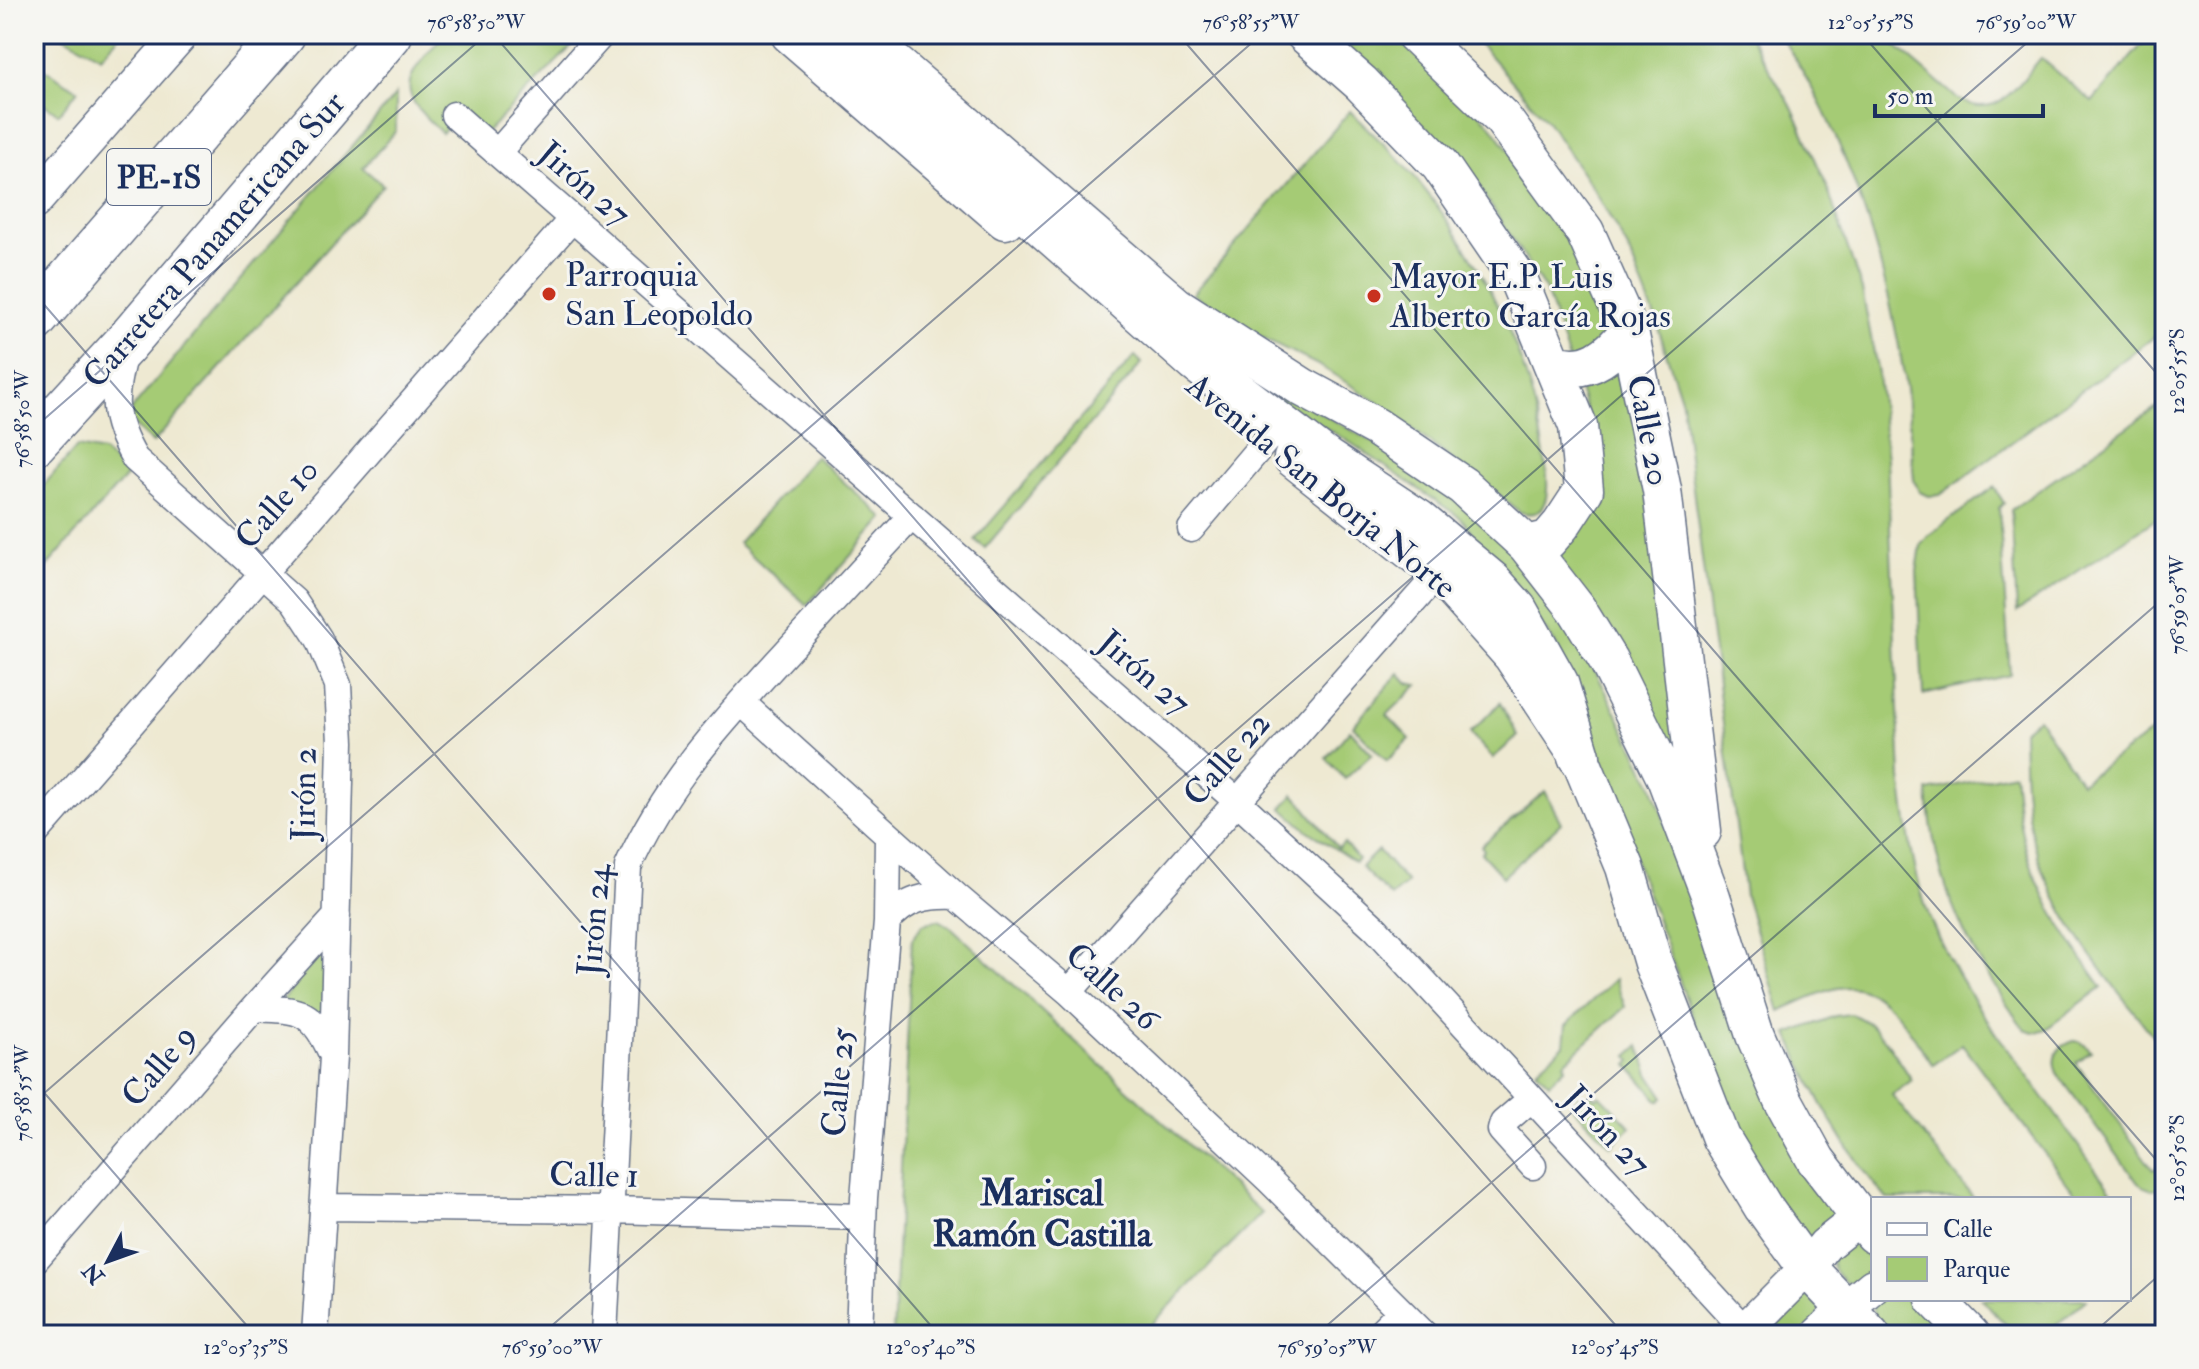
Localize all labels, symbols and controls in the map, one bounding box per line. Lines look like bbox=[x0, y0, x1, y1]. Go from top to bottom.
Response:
text: 76°58'50"W bbox=[427, 10, 525, 35]
text: 76°58'55"W bbox=[1203, 10, 1300, 35]
text: 12°05'55"S bbox=[1828, 10, 1914, 35]
text: 76°59'00"W bbox=[1976, 10, 2077, 35]
scale bar bbox=[1875, 68, 2043, 118]
text: 50 m bbox=[1887, 81, 1934, 112]
street label: Carretera Panamericana Sur bbox=[74, 83, 355, 397]
street label: Jirón 27 bbox=[528, 132, 640, 236]
road number: PE-1S bbox=[107, 149, 211, 205]
place label: Parroquia San Leopoldo bbox=[565, 254, 753, 336]
place label: Mayor E.P. Luis Alberto García Rojas bbox=[1389, 256, 1671, 338]
marker: Parroquia San Leopoldo bbox=[540, 285, 558, 303]
marker: Mayor E.P. Luis Alberto García Rojas bbox=[1365, 287, 1383, 305]
text: 12°05'55"S bbox=[2165, 328, 2190, 414]
street label: Avenida San Borja Norte bbox=[1176, 363, 1465, 608]
text: 76°58'50"W bbox=[10, 370, 35, 468]
street label: Calle 20 bbox=[1617, 371, 1680, 489]
street label: Calle 10 bbox=[226, 450, 328, 558]
text: 76°59'05"W bbox=[2165, 555, 2190, 654]
street label: Jirón 27 bbox=[1088, 621, 1200, 725]
street label: Calle 22 bbox=[1174, 703, 1280, 815]
street label: Jirón 2 bbox=[282, 747, 327, 842]
street label: Jirón 24 bbox=[568, 861, 621, 979]
street label: Calle 26 bbox=[1056, 934, 1169, 1042]
street label: Calle 9 bbox=[112, 1016, 206, 1116]
street label: Calle 25 bbox=[812, 1026, 865, 1139]
text: 76°58'55"W bbox=[10, 1044, 35, 1141]
street label: Jirón 27 bbox=[1553, 1076, 1660, 1186]
text: 12°05'50"S bbox=[2165, 1114, 2190, 1202]
street label: Calle 1 bbox=[549, 1153, 639, 1198]
district label: Mariscal Ramón Castilla bbox=[932, 1171, 1153, 1257]
legend bbox=[1871, 1197, 2131, 1301]
text: Calle bbox=[1943, 1214, 1993, 1245]
north arrow bbox=[68, 1221, 148, 1301]
text: Parque bbox=[1943, 1254, 2010, 1285]
text: N bbox=[76, 1257, 111, 1291]
text: 12°05'35"S bbox=[204, 1335, 288, 1360]
text: 76°59'00"W bbox=[502, 1335, 603, 1360]
text: 12°05'40"S bbox=[886, 1335, 976, 1360]
text: 76°59'05"W bbox=[1278, 1335, 1377, 1360]
text: 12°05'45"S bbox=[1571, 1335, 1659, 1360]

